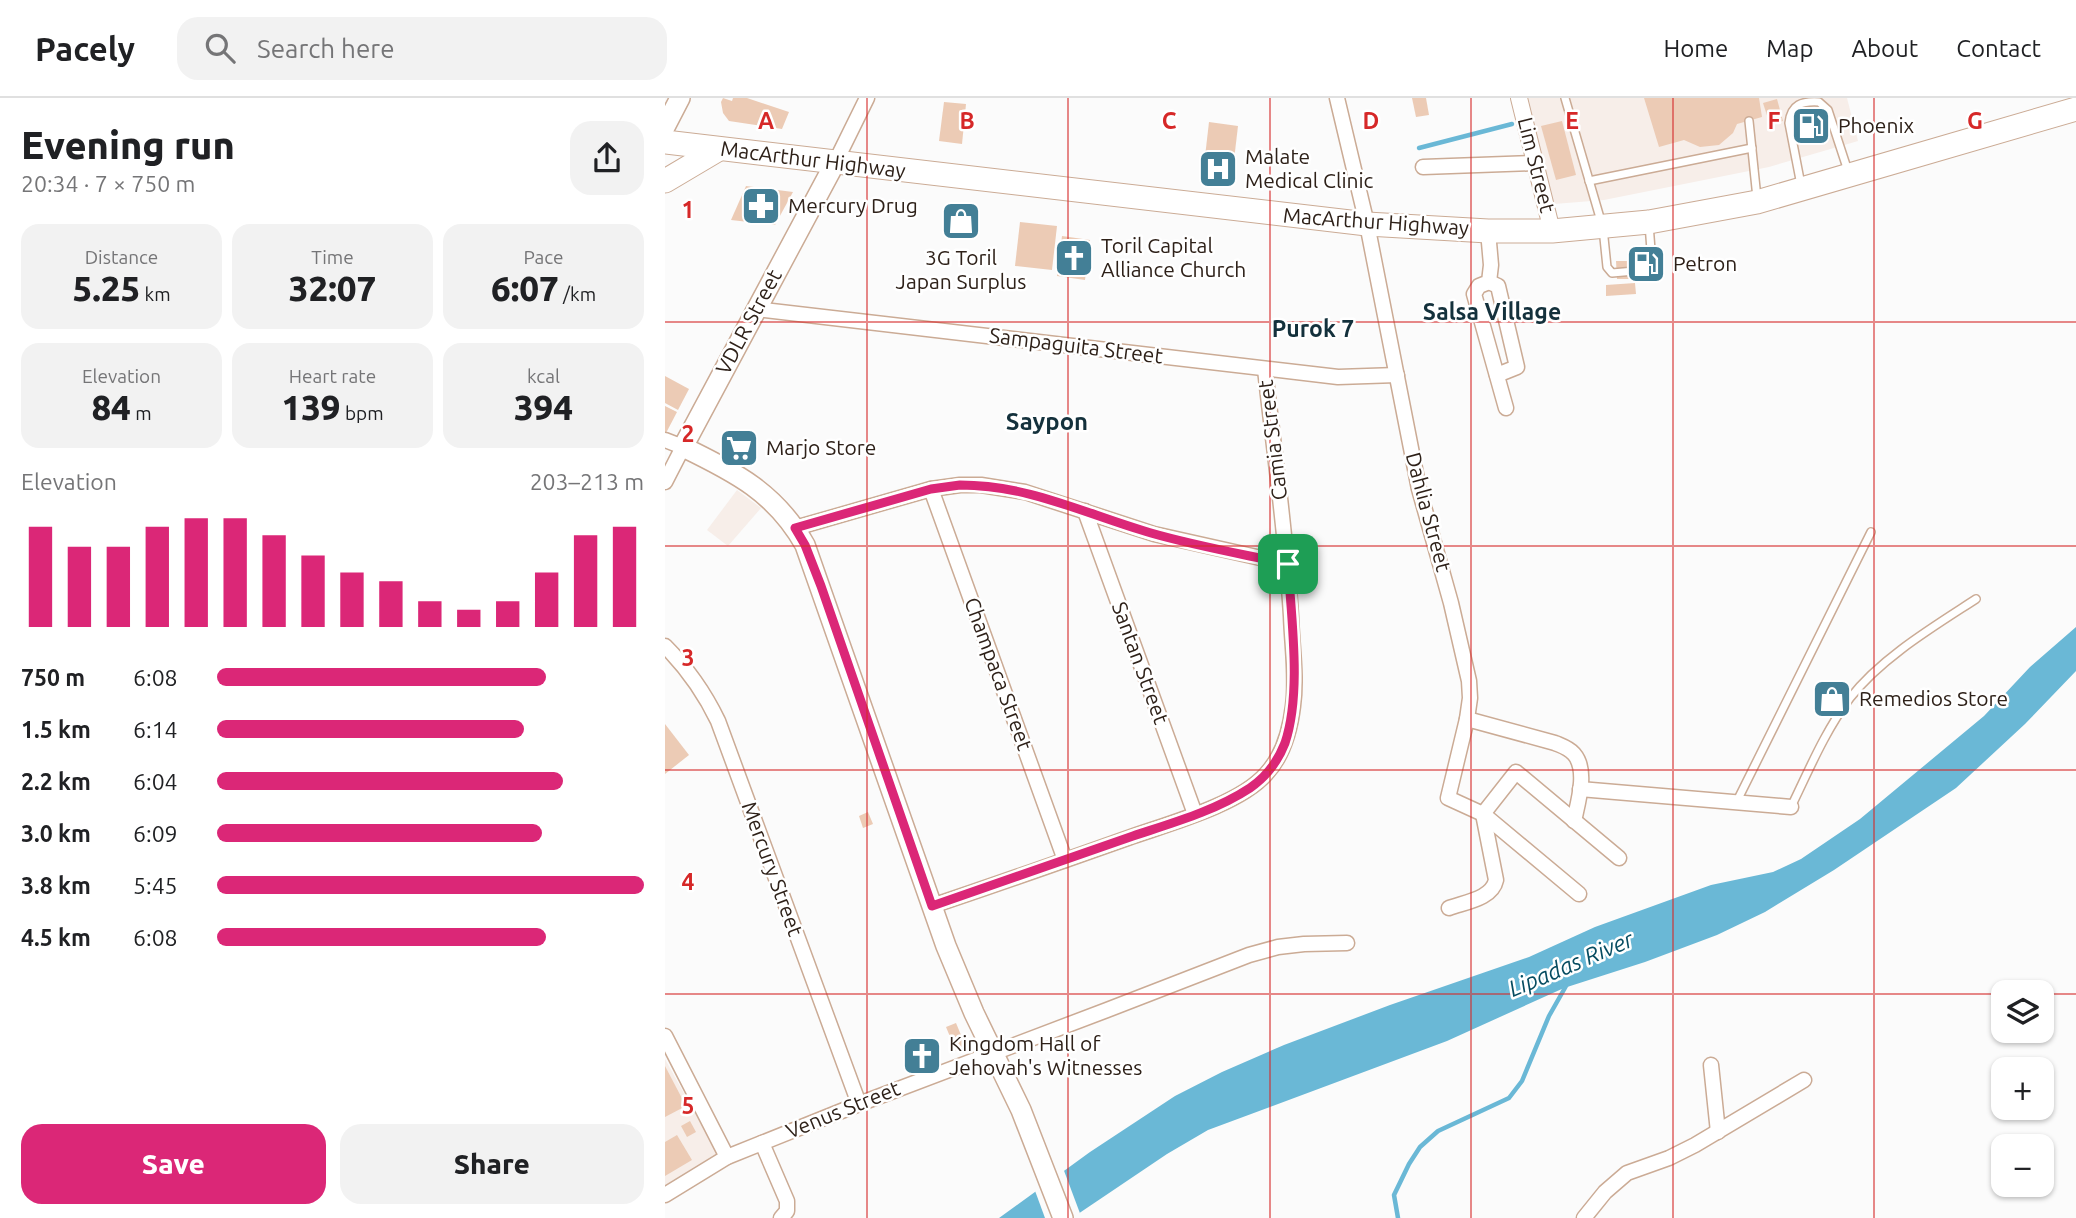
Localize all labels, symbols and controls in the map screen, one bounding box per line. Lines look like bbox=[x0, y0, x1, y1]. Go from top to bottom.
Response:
search box bbox=[177, 17, 667, 80]
icon: search bbox=[201, 29, 239, 67]
text: Pacely bbox=[35, 30, 135, 67]
text: Search here bbox=[257, 34, 395, 63]
text: Home bbox=[1663, 35, 1728, 62]
text: Map bbox=[1766, 35, 1813, 62]
text: About bbox=[1851, 35, 1918, 62]
text: Contact bbox=[1956, 35, 2041, 62]
fuel station icon: Phoenix bbox=[1790, 105, 1832, 147]
text: A bbox=[758, 108, 774, 133]
text: B bbox=[959, 108, 975, 133]
text: C bbox=[1162, 108, 1177, 133]
text: D bbox=[1363, 108, 1379, 133]
text: E bbox=[1565, 108, 1579, 133]
text: F bbox=[1768, 108, 1781, 133]
text: G bbox=[1967, 108, 1983, 133]
place label: Phoenix bbox=[1838, 113, 1915, 137]
street label: Lim Street bbox=[1514, 115, 1560, 215]
button: share bbox=[570, 121, 644, 195]
text: Evening run bbox=[21, 124, 235, 166]
street label: MacArthur Highway bbox=[719, 136, 907, 182]
place label: Malate Medical Clinic bbox=[1245, 144, 1374, 192]
hospital icon: Malate Medical Clinic bbox=[1197, 148, 1239, 190]
text: 20:34 · 7 × 750 m bbox=[21, 171, 195, 196]
pharmacy icon: Mercury Drug bbox=[740, 185, 782, 227]
place label: Mercury Drug bbox=[788, 193, 918, 217]
text: 1 bbox=[682, 197, 694, 222]
shop icon: 3G Toril Japan Surplus bbox=[940, 200, 982, 242]
street label: MacArthur Highway bbox=[1282, 203, 1470, 239]
place label: Toril Capital Alliance Church bbox=[1101, 233, 1246, 281]
church icon: Toril Capital Alliance Church bbox=[1053, 237, 1095, 279]
fuel station icon: Petron bbox=[1625, 243, 1667, 285]
place label: 3G Toril Japan Surplus bbox=[896, 245, 1026, 293]
text: Distance bbox=[85, 246, 158, 268]
text: Time bbox=[311, 246, 354, 268]
text: Pace bbox=[523, 246, 564, 268]
place label: Petron bbox=[1673, 251, 1737, 275]
street label: VDLR Street bbox=[710, 265, 786, 378]
text: 5.25 bbox=[72, 268, 140, 308]
text: 32:07 bbox=[289, 268, 376, 308]
text: 6:07 bbox=[491, 268, 559, 308]
text: km bbox=[140, 283, 171, 305]
text: /km bbox=[559, 283, 596, 305]
district label: Salsa Village bbox=[1423, 299, 1561, 324]
district label: Purok 7 bbox=[1272, 316, 1354, 341]
street label: Sampaguita Street bbox=[988, 322, 1164, 368]
text: Elevation bbox=[82, 365, 161, 387]
text: Heart rate bbox=[289, 365, 376, 387]
text: kcal bbox=[527, 365, 560, 387]
street label: Camia Street bbox=[1253, 379, 1291, 502]
text: 84 bbox=[91, 387, 131, 427]
text: 139 bbox=[281, 387, 341, 427]
text: 394 bbox=[514, 387, 573, 427]
text: m bbox=[131, 402, 152, 424]
text: bpm bbox=[341, 402, 384, 424]
district label: Saypon bbox=[1006, 408, 1088, 435]
text: 2 bbox=[682, 421, 694, 446]
supermarket icon: Marjo Store bbox=[718, 427, 760, 469]
place label: Marjo Store bbox=[766, 435, 876, 459]
street label: Dahlia Street bbox=[1402, 449, 1456, 574]
text: Elevation bbox=[21, 469, 117, 494]
text: 203–213 m bbox=[530, 469, 644, 494]
pin bbox=[1258, 534, 1318, 594]
icon: arrive bbox=[1269, 545, 1307, 583]
street label: Champaca Street bbox=[960, 594, 1038, 753]
street label: Santan Street bbox=[1108, 598, 1174, 727]
text: 3 bbox=[682, 645, 694, 670]
text: 750 m bbox=[21, 665, 85, 690]
text: 6:08 bbox=[133, 665, 178, 690]
shop icon: Remedios Store bbox=[1811, 678, 1853, 720]
place label: Remedios Store bbox=[1859, 686, 2008, 710]
text: 1.5 km bbox=[21, 717, 91, 742]
text: 6:14 bbox=[133, 717, 178, 742]
text: 2.2 km bbox=[21, 769, 91, 794]
text: 6:04 bbox=[133, 769, 178, 794]
street label: Mercury Street bbox=[737, 798, 808, 939]
text: 3.0 km bbox=[21, 821, 91, 846]
text: 6:09 bbox=[133, 821, 178, 846]
text: 4 bbox=[682, 869, 695, 894]
text: 3.8 km bbox=[21, 873, 91, 898]
text: 5:45 bbox=[133, 873, 178, 898]
text: 4.5 km bbox=[21, 925, 91, 950]
text: 6:08 bbox=[133, 925, 178, 950]
water label: Lipadas River bbox=[1505, 926, 1638, 1001]
map controls bbox=[1991, 980, 2054, 1197]
button: layers bbox=[1991, 980, 2054, 1043]
place label: Kingdom Hall of Jehovah's Witnesses bbox=[949, 1031, 1142, 1079]
church icon: Kingdom Hall of Jehovah's Witnesses bbox=[901, 1035, 943, 1077]
button: + bbox=[1991, 1057, 2054, 1120]
street label: Venus Street bbox=[782, 1075, 903, 1143]
text: 5 bbox=[682, 1093, 694, 1118]
button: Save bbox=[21, 1124, 326, 1204]
button: Share bbox=[340, 1124, 644, 1204]
button: − bbox=[1991, 1134, 2054, 1197]

